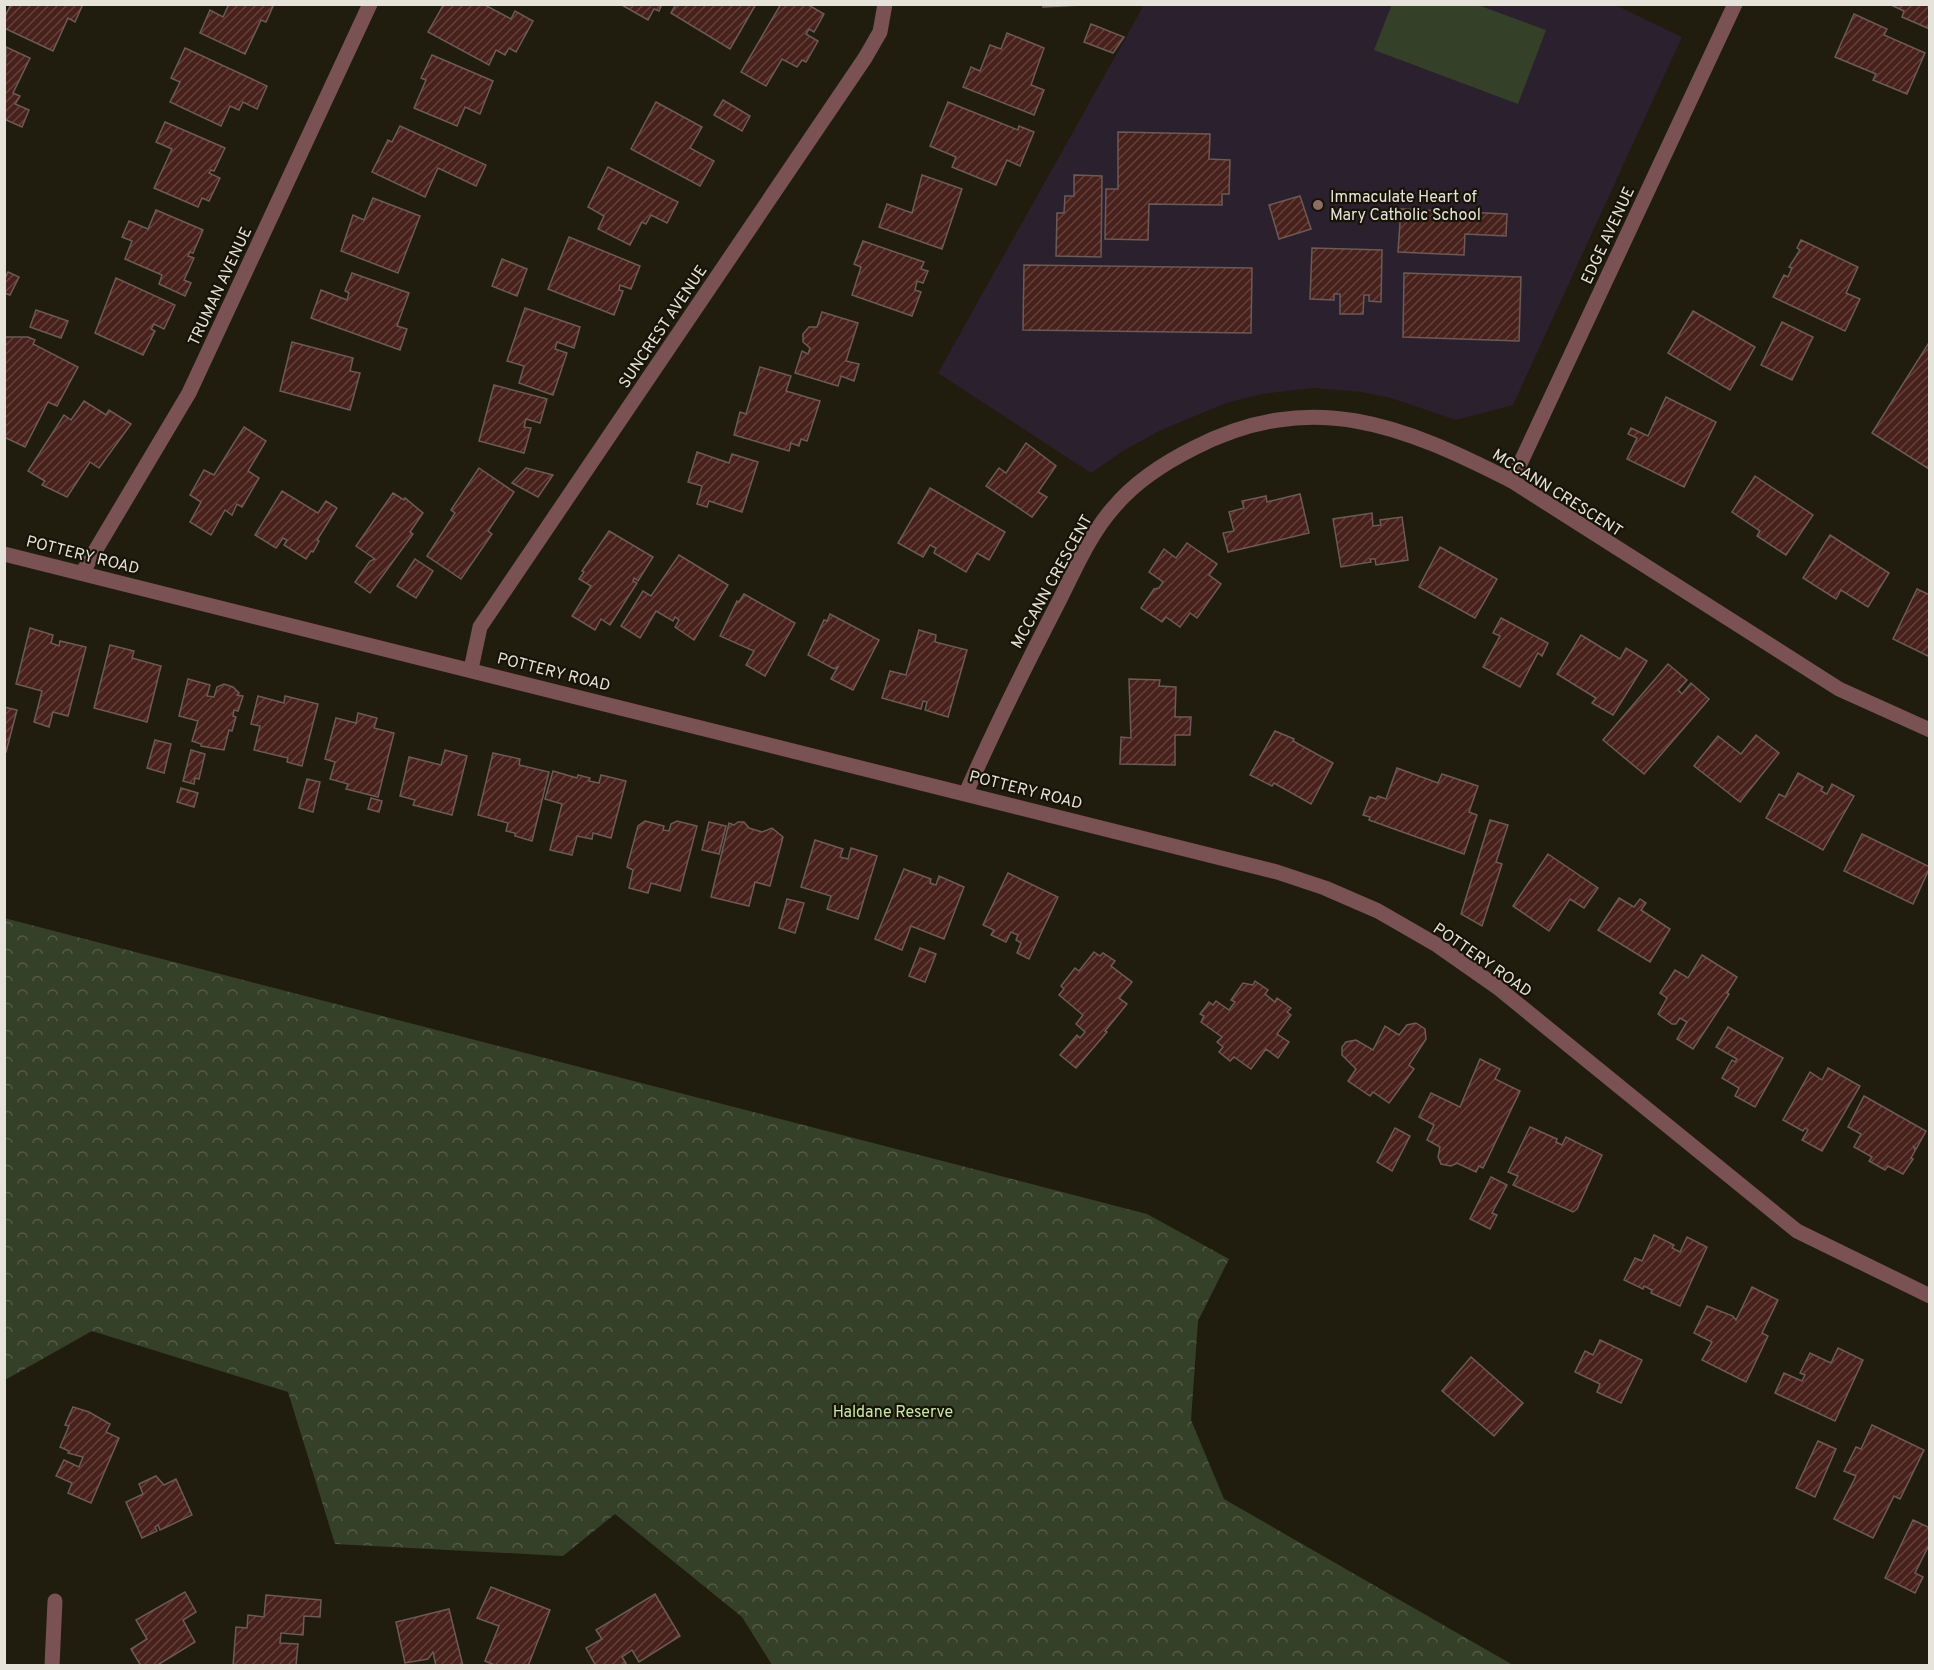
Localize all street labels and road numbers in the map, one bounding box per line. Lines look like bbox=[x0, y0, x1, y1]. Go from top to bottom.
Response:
street label: EDGE AVENUE bbox=[1578, 184, 1640, 288]
street label: TRUMAN AVENUE bbox=[184, 224, 257, 350]
street label: SUNCREST AVENUE bbox=[615, 262, 712, 392]
street label: MCCANN CRESCENT bbox=[1488, 445, 1626, 542]
street label: MCCANN CRESCENT bbox=[1008, 511, 1098, 652]
street label: POTTERY ROAD bbox=[24, 532, 141, 580]
street label: POTTERY ROAD bbox=[495, 649, 612, 697]
street label: POTTERY ROAD bbox=[967, 767, 1084, 815]
street label: POTTERY ROAD bbox=[1429, 919, 1535, 1002]

